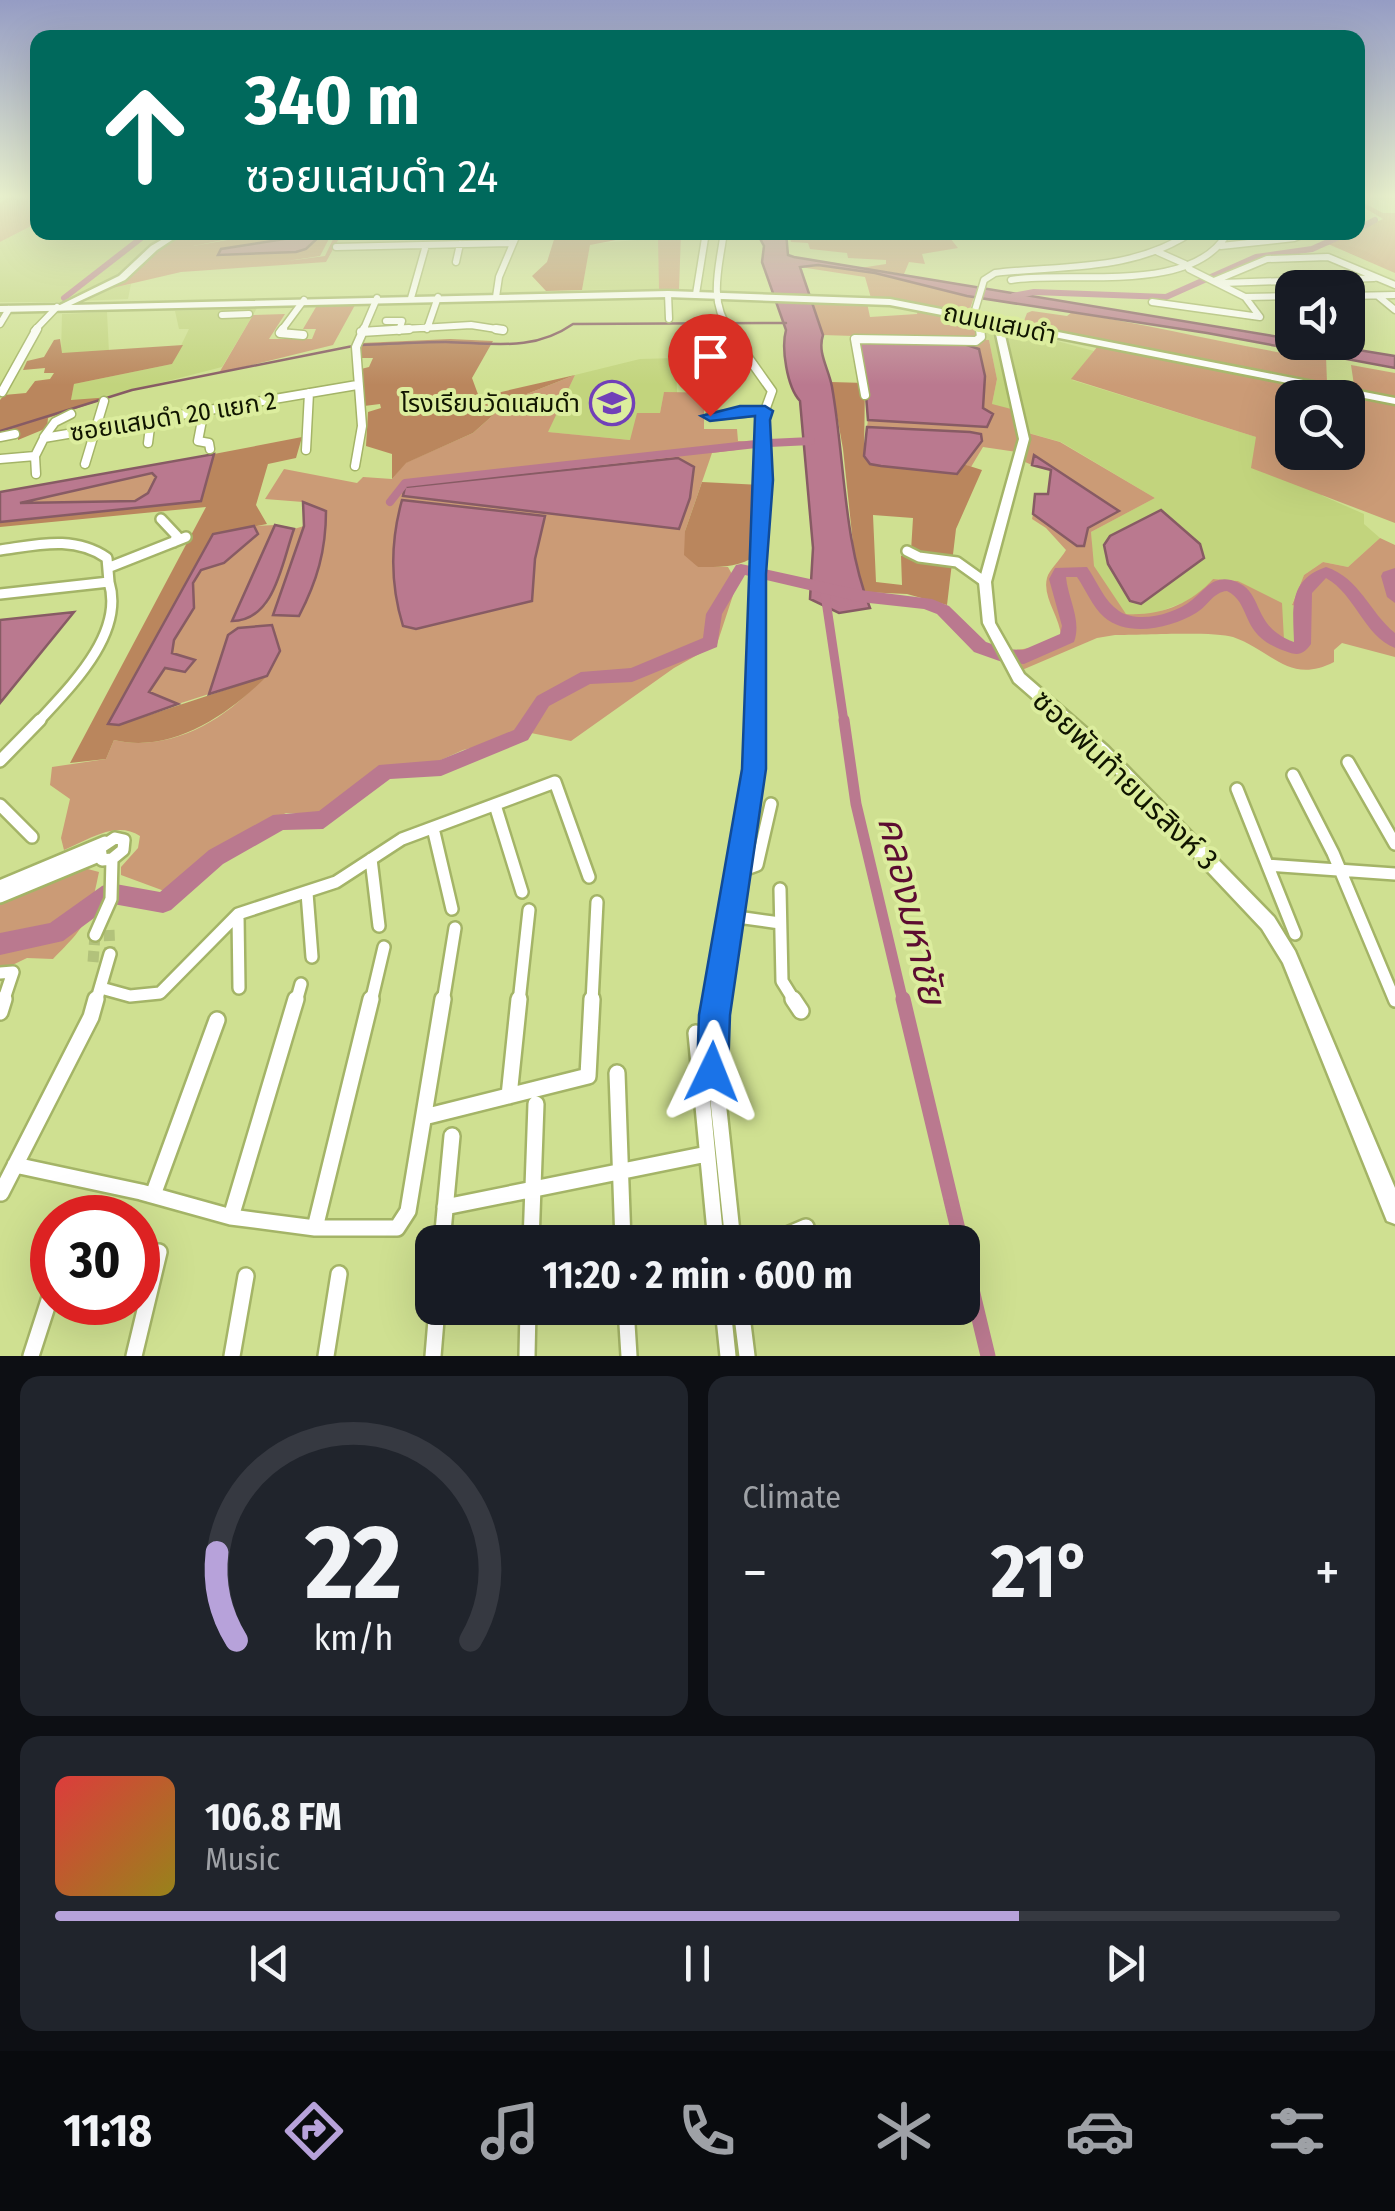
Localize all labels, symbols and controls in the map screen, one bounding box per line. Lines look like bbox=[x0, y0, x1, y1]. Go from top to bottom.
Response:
text: 340 m bbox=[245, 59, 420, 143]
icon: ahead bbox=[80, 70, 210, 200]
text: ซอยแสมดำ 24 bbox=[245, 150, 498, 204]
map controls bbox=[1275, 270, 1365, 470]
button: sound bbox=[1275, 270, 1365, 360]
street label: ถนนแสมดำ bbox=[940, 297, 1059, 351]
pin bbox=[668, 314, 753, 417]
icon: arrive bbox=[683, 329, 738, 384]
school or university icon: โรงเรียนวัดแสมดำ bbox=[589, 380, 635, 426]
button: search bbox=[1275, 380, 1365, 470]
street label: ซอยแสมดำ 20 แยก 2 bbox=[68, 386, 278, 448]
place label: โรงเรียนวัดแสมดำ bbox=[401, 389, 580, 419]
street label: ซอยพันท้ายนรสิงห์ 3 bbox=[1025, 682, 1225, 878]
water label: คลองมหาชัย bbox=[868, 811, 957, 1011]
position arrow bbox=[660, 1020, 764, 1124]
speed limit sign: 30 bbox=[30, 1195, 160, 1325]
text: 11:20 · 2 min · 600 m bbox=[542, 1252, 853, 1298]
text: Climate bbox=[743, 1478, 841, 1516]
text: 22 bbox=[305, 1501, 402, 1626]
text: 21° bbox=[991, 1527, 1091, 1617]
text: − bbox=[743, 1540, 767, 1606]
text: + bbox=[1315, 1540, 1340, 1606]
text: km/h bbox=[314, 1617, 394, 1659]
text: 106.8 FM bbox=[205, 1794, 342, 1840]
text: Music bbox=[205, 1840, 280, 1878]
icon: previous bbox=[242, 1936, 297, 1991]
icon: pause bbox=[670, 1936, 725, 1991]
icon: next bbox=[1098, 1936, 1153, 1991]
icon: directions bbox=[279, 2096, 349, 2166]
icon: music bbox=[475, 2096, 545, 2166]
icon: phone bbox=[672, 2096, 742, 2166]
icon: climate bbox=[869, 2096, 939, 2166]
icon: car bbox=[1065, 2096, 1135, 2166]
icon: filters bbox=[1262, 2096, 1332, 2166]
text: 11:18 bbox=[63, 2104, 152, 2158]

